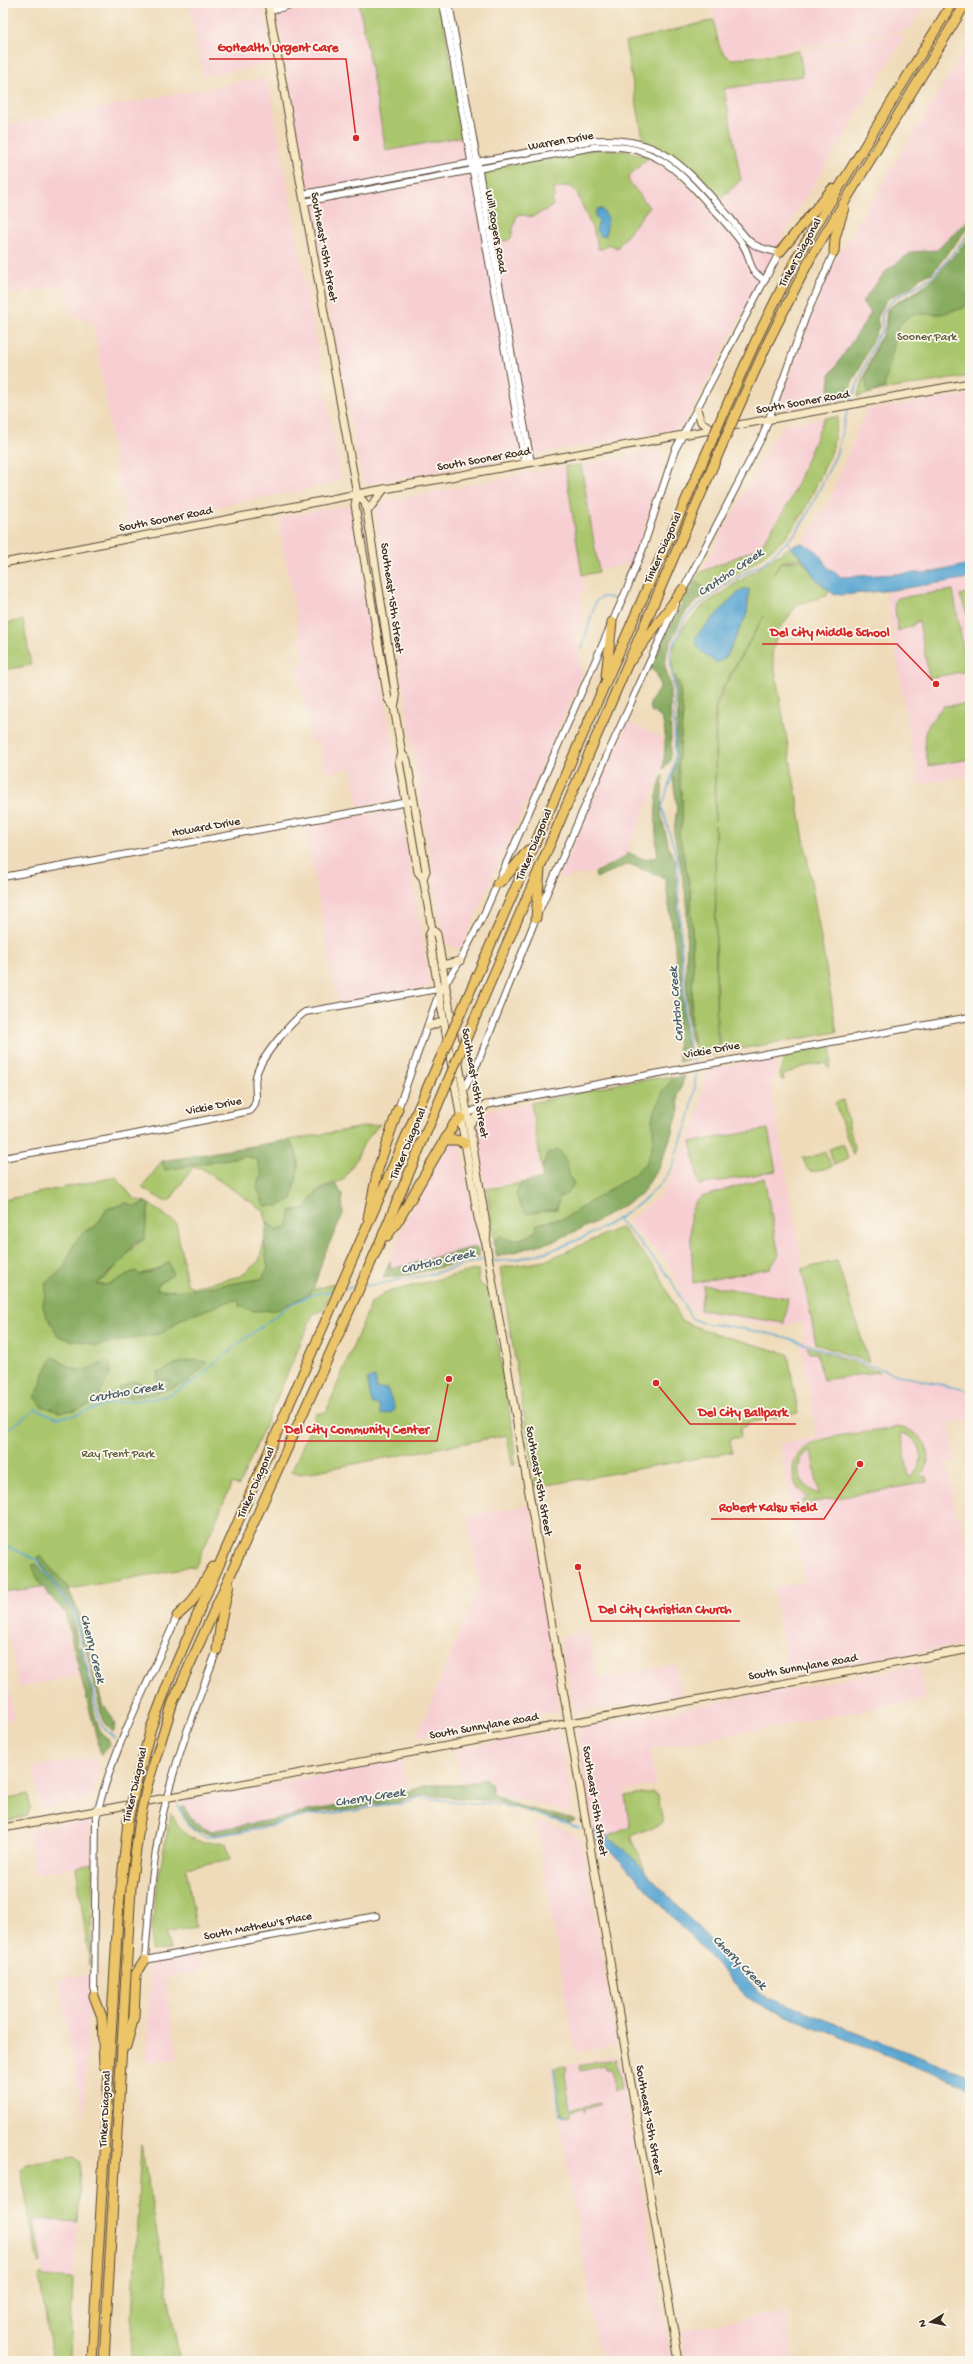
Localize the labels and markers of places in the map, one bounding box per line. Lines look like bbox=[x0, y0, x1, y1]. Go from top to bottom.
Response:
callout: GoHealth Urgent Care bbox=[209, 34, 346, 59]
callout: Del City Middle School bbox=[762, 619, 897, 644]
callout: Del City Ballpark bbox=[690, 1399, 796, 1424]
callout: Del City Community Center bbox=[277, 1416, 437, 1441]
callout: Robert Kalsu Field bbox=[711, 1494, 824, 1519]
callout: Del City Christian Church bbox=[591, 1596, 740, 1621]

